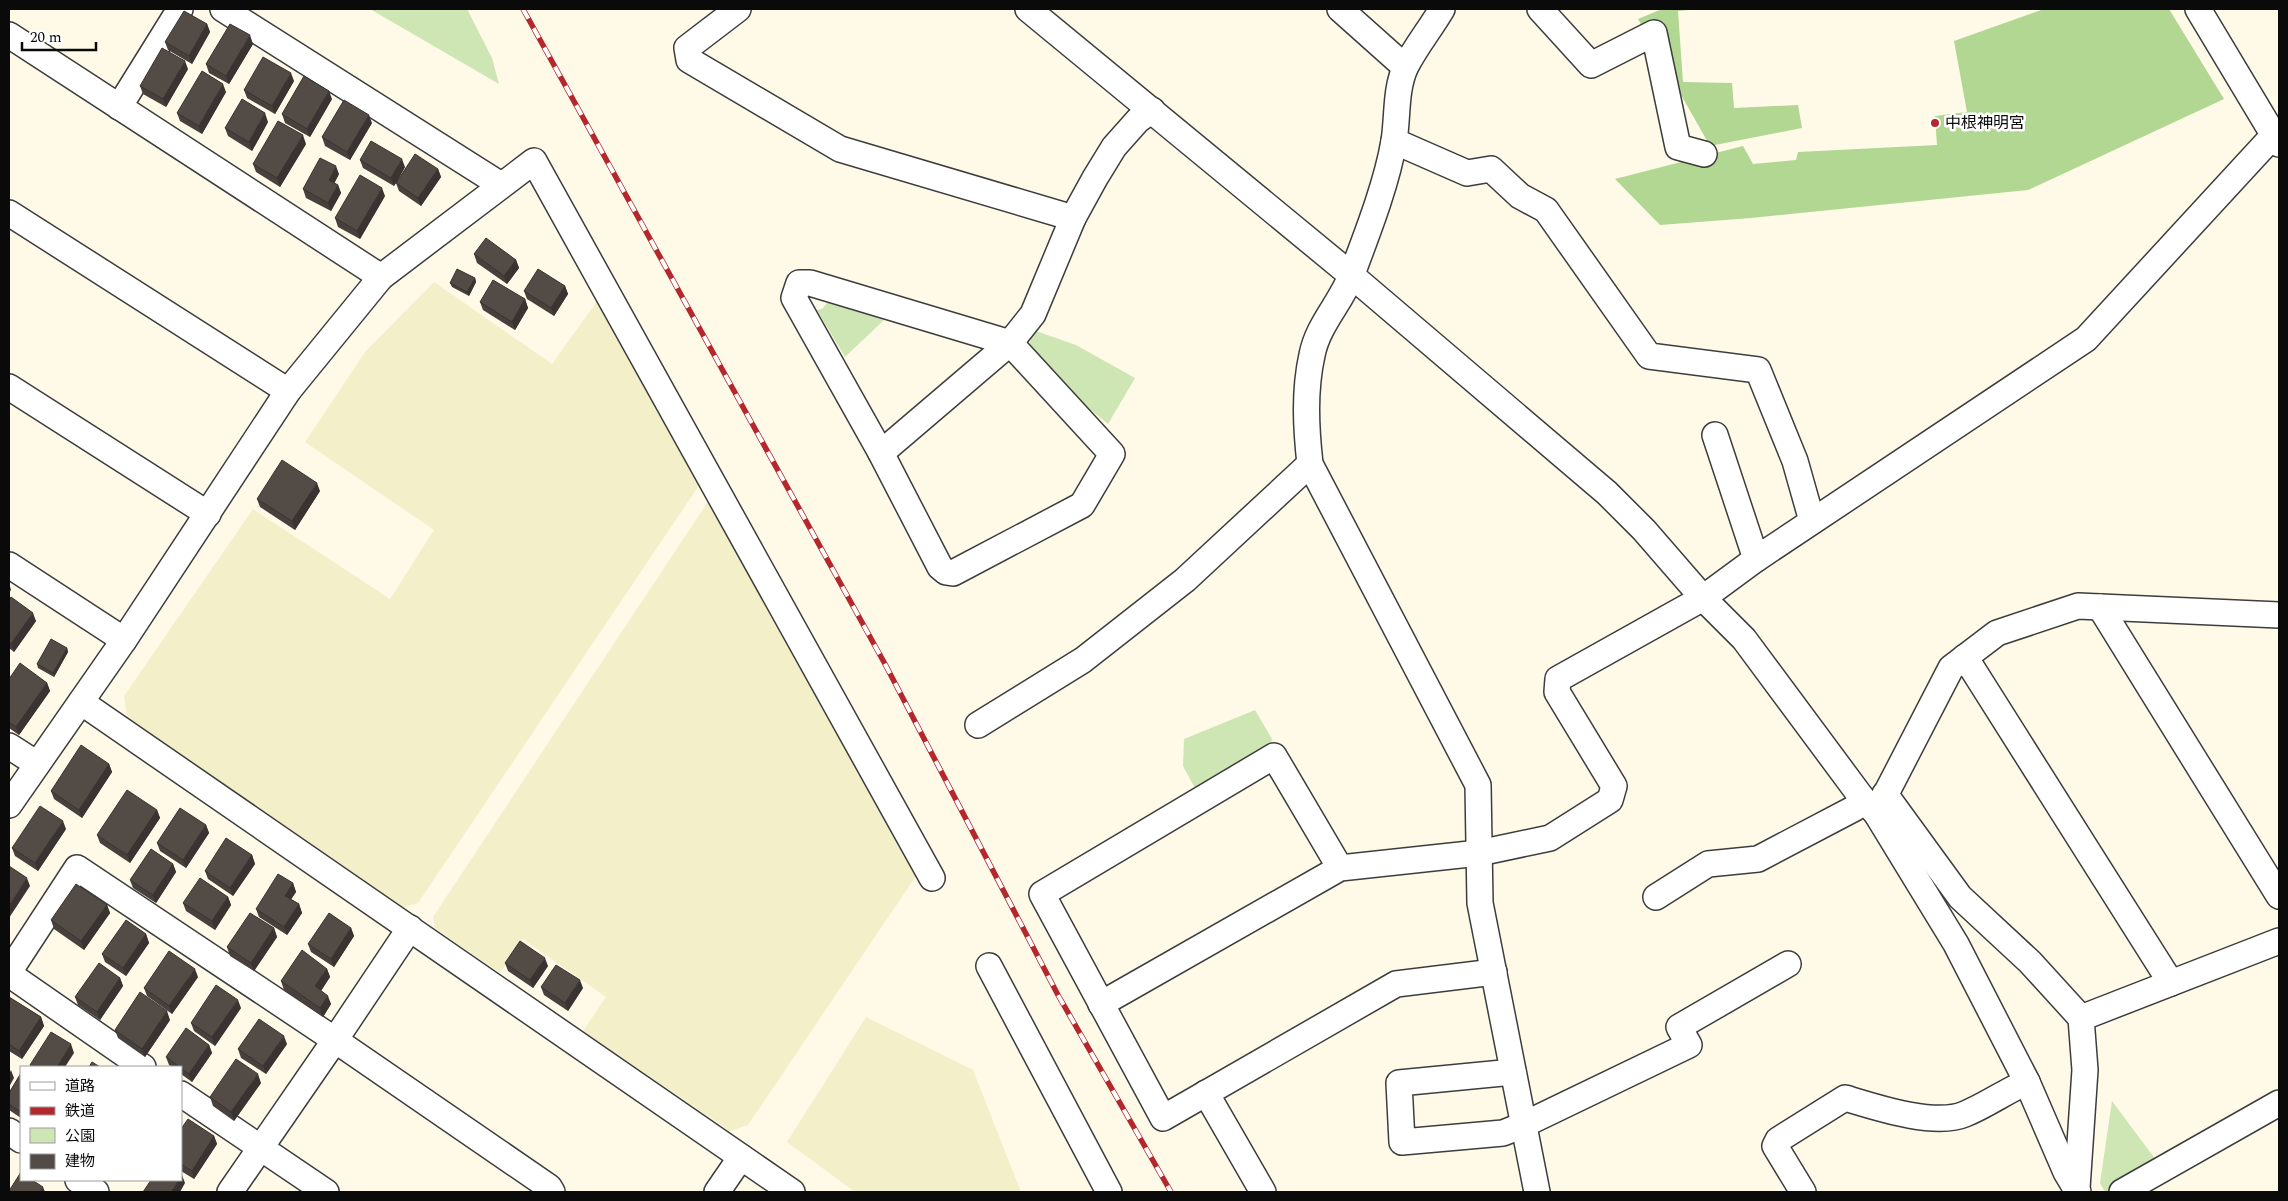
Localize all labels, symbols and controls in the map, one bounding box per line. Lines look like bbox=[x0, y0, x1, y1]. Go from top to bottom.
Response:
scale bar bbox=[22, 20, 96, 52]
text: 20 m bbox=[30, 26, 62, 49]
place label: 中根神明宮 bbox=[1945, 111, 2025, 135]
marker: 中根神明宮 bbox=[1929, 117, 1941, 129]
legend bbox=[20, 1066, 182, 1181]
text: 道路 bbox=[65, 1075, 95, 1098]
text: 鉄道 bbox=[65, 1100, 95, 1123]
text: 公園 bbox=[65, 1125, 95, 1148]
text: 建物 bbox=[65, 1150, 95, 1173]

